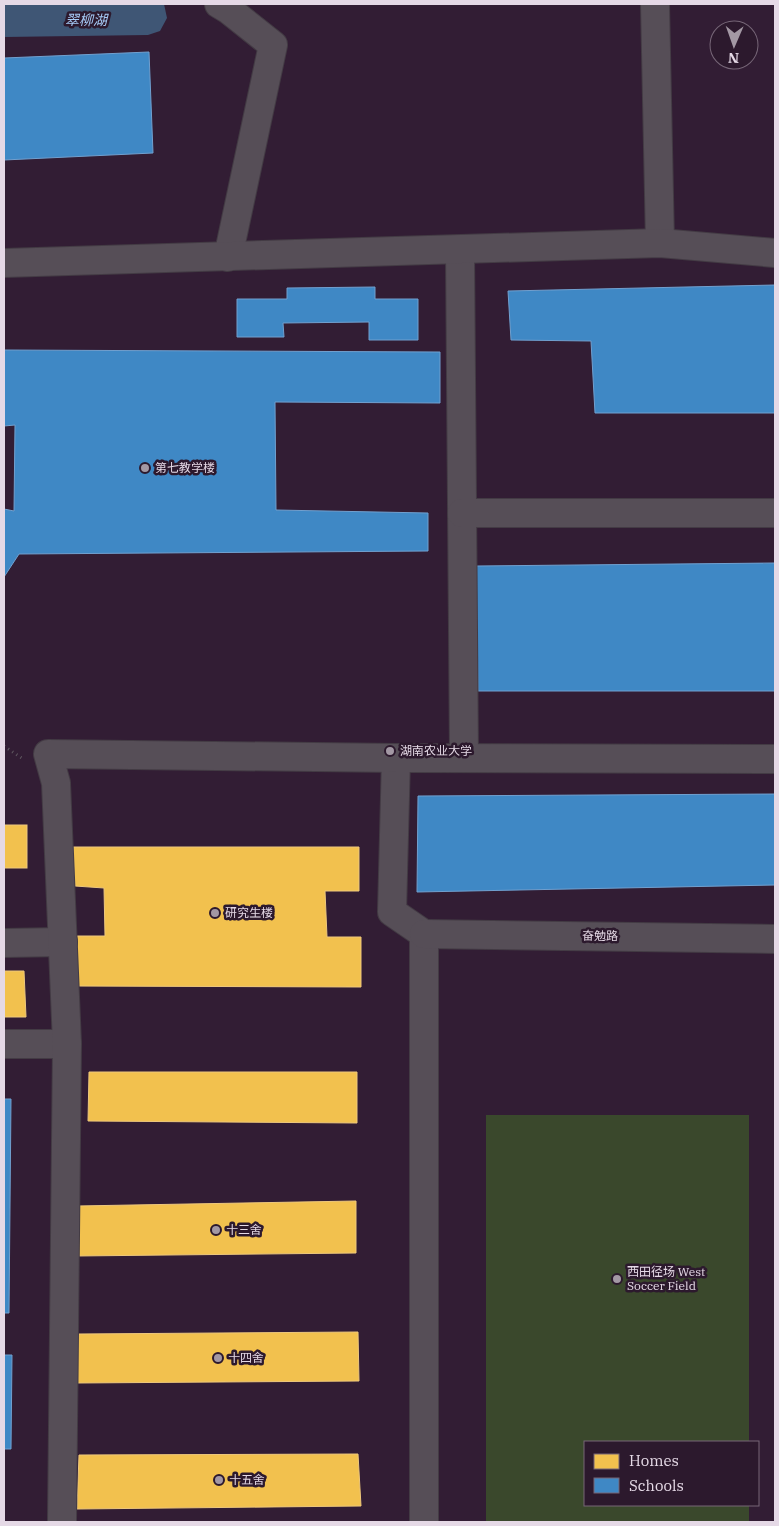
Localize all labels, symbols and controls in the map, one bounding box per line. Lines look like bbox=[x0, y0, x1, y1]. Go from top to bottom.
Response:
water label: 翠柳湖 bbox=[65, 11, 109, 29]
north arrow bbox=[709, 20, 759, 70]
text: N bbox=[728, 49, 739, 67]
place label: 第七教学楼 bbox=[155, 460, 215, 475]
marker: 第七教学楼 bbox=[139, 462, 151, 474]
place label: 湖南农业大学 bbox=[400, 743, 472, 758]
marker: 湖南农业大学 bbox=[384, 745, 396, 757]
place label: 研究生楼 bbox=[225, 905, 273, 920]
marker: 研究生楼 bbox=[209, 907, 221, 919]
street label: 奋勉路 bbox=[582, 928, 618, 943]
place label: 十三舍 bbox=[226, 1222, 262, 1237]
marker: 十三舍 bbox=[210, 1224, 222, 1236]
place label: 西田径场 West Soccer Field bbox=[627, 1264, 705, 1293]
marker: 西田径场 West Soccer Field bbox=[611, 1273, 623, 1285]
place label: 十四舍 bbox=[228, 1350, 264, 1365]
marker: 十四舍 bbox=[212, 1352, 224, 1364]
legend bbox=[584, 1441, 759, 1506]
text: Homes bbox=[629, 1451, 679, 1470]
place label: 十五舍 bbox=[229, 1472, 265, 1487]
marker: 十五舍 bbox=[213, 1474, 225, 1486]
text: Schools bbox=[629, 1476, 684, 1495]

